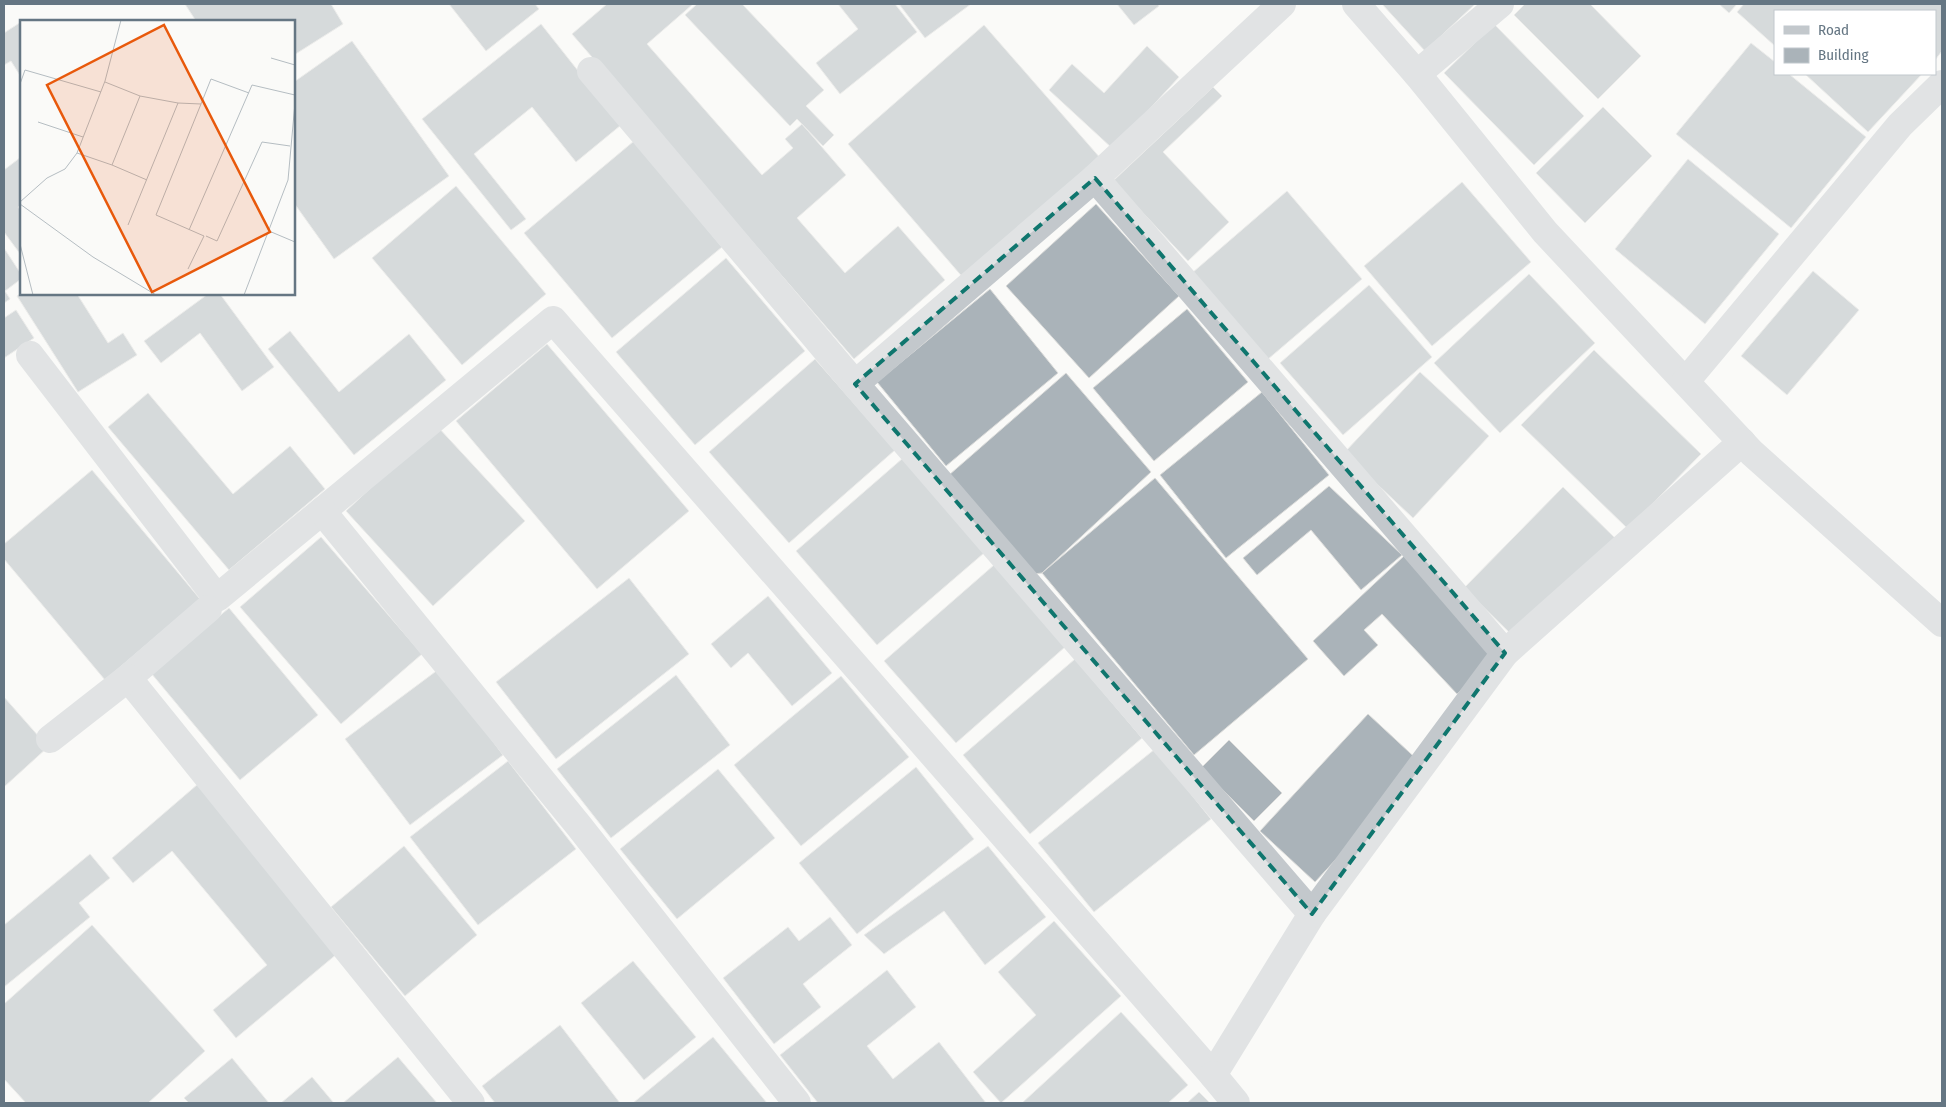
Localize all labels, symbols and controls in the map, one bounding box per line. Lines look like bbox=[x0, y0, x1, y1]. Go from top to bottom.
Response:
legend bbox=[1774, 10, 1936, 75]
inset map bbox=[20, 20, 295, 295]
text: Road bbox=[1818, 21, 1849, 39]
text: Building bbox=[1818, 46, 1869, 64]

